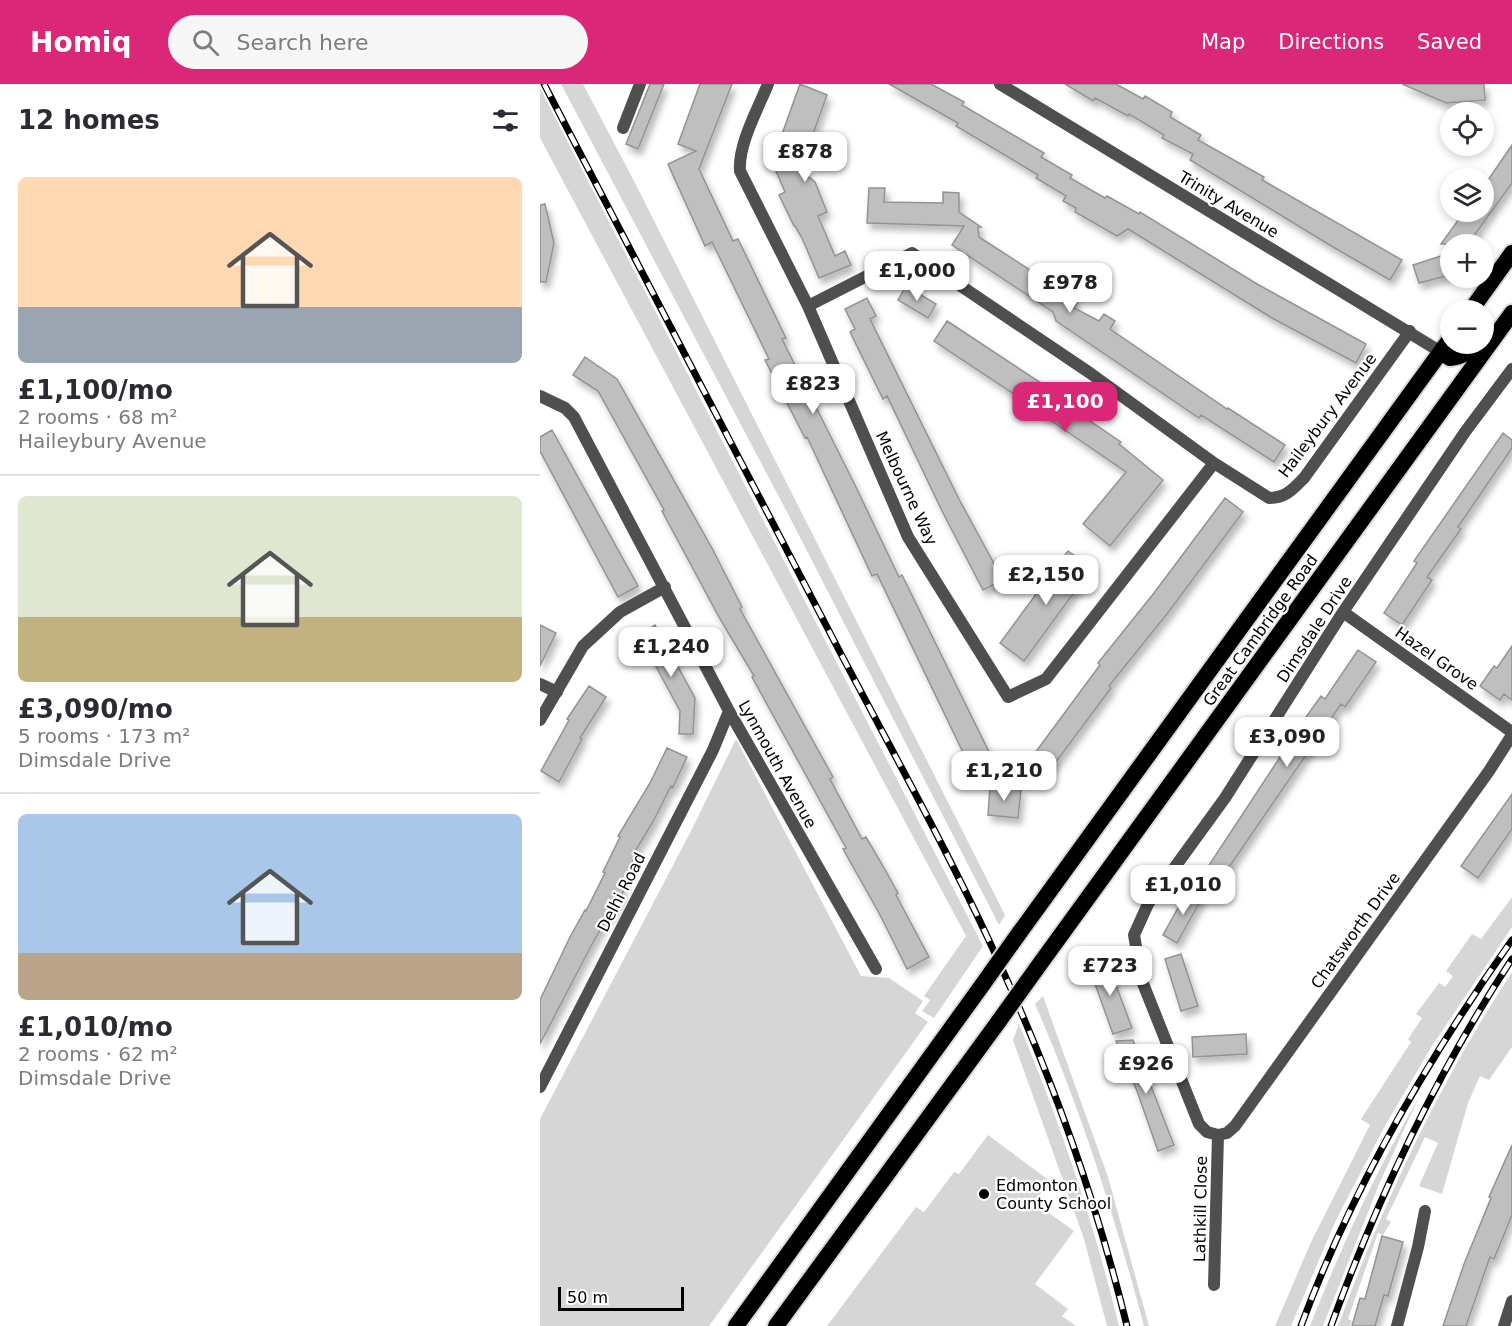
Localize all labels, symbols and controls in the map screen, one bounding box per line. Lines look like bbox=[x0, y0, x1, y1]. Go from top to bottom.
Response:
search box bbox=[168, 15, 588, 69]
text: Homiq bbox=[30, 26, 132, 59]
icon: search bbox=[189, 26, 222, 59]
text: Search here bbox=[237, 30, 369, 55]
text: Map bbox=[1201, 30, 1245, 54]
text: Directions bbox=[1278, 30, 1384, 54]
text: Saved bbox=[1417, 30, 1482, 54]
map controls bbox=[1440, 102, 1494, 354]
button: locate bbox=[1440, 102, 1494, 156]
icon: filters bbox=[489, 104, 522, 137]
text: 12 homes bbox=[18, 105, 160, 135]
pin: £878 bbox=[769, 132, 841, 183]
text: £878 bbox=[777, 139, 833, 163]
street label: Trinity Avenue bbox=[1174, 167, 1282, 242]
button: layers bbox=[1440, 168, 1494, 222]
icon: home bbox=[216, 216, 324, 324]
button: + bbox=[1440, 234, 1494, 288]
pin: £1,000 bbox=[868, 251, 966, 302]
text: £1,000 bbox=[878, 258, 956, 282]
pin: £978 bbox=[1034, 263, 1106, 314]
text: £978 bbox=[1042, 270, 1098, 294]
button: − bbox=[1440, 300, 1494, 354]
street label: Haileybury Avenue bbox=[1274, 349, 1380, 481]
pin: £823 bbox=[777, 364, 849, 415]
text: £823 bbox=[785, 371, 841, 395]
text: £1,100/mo bbox=[18, 375, 173, 405]
pin: £1,100 bbox=[1016, 382, 1114, 433]
text: £1,100 bbox=[1026, 389, 1104, 413]
text: 2 rooms · 68 m² bbox=[18, 405, 178, 429]
street label: Melbourne Way bbox=[872, 428, 941, 548]
text: Haileybury Avenue bbox=[18, 429, 207, 453]
icon: home bbox=[216, 535, 324, 643]
street label: Great Cambridge Road bbox=[1199, 551, 1322, 710]
pin: £2,150 bbox=[997, 555, 1095, 606]
text: £2,150 bbox=[1007, 562, 1085, 586]
street label: Dimsdale Drive bbox=[1273, 573, 1356, 686]
street label: Hazel Grove bbox=[1391, 623, 1482, 694]
pin: £1,240 bbox=[622, 627, 720, 678]
text: £1,240 bbox=[632, 634, 710, 658]
text: £3,090/mo bbox=[18, 694, 173, 724]
street label: Lynmouth Avenue bbox=[734, 697, 821, 832]
pin: £3,090 bbox=[1238, 717, 1336, 768]
text: 5 rooms · 173 m² bbox=[18, 724, 190, 748]
text: £3,090 bbox=[1248, 724, 1326, 748]
text: Dimsdale Drive bbox=[18, 748, 171, 772]
pin: £1,210 bbox=[955, 751, 1053, 802]
text: £1,210 bbox=[965, 758, 1043, 782]
street label: Delhi Road bbox=[593, 849, 650, 935]
icon: home bbox=[216, 853, 324, 961]
pin: £1,010 bbox=[1134, 865, 1232, 916]
street label: Chatsworth Drive bbox=[1307, 868, 1404, 992]
text: £1,010 bbox=[1144, 872, 1222, 896]
pin: £723 bbox=[1074, 946, 1146, 997]
text: £723 bbox=[1082, 953, 1138, 977]
text: £1,010/mo bbox=[18, 1012, 173, 1042]
text: 2 rooms · 62 m² bbox=[18, 1042, 178, 1066]
pin: £926 bbox=[1110, 1044, 1182, 1095]
text: £926 bbox=[1118, 1051, 1174, 1075]
text: Dimsdale Drive bbox=[18, 1066, 171, 1090]
street label: Lathkill Close bbox=[1190, 1156, 1211, 1262]
place label: Edmonton County School bbox=[996, 1176, 1111, 1213]
marker: Edmonton County School bbox=[977, 1187, 991, 1201]
scale bar bbox=[558, 1284, 684, 1312]
text: 50 m bbox=[567, 1288, 608, 1307]

